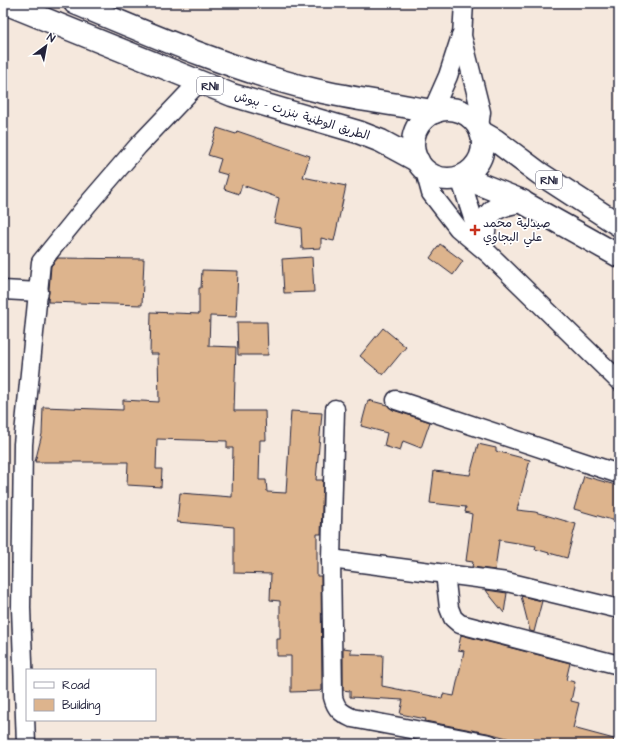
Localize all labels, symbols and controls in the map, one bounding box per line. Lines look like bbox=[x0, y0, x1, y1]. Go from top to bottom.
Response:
north arrow bbox=[26, 26, 66, 66]
text: N bbox=[44, 30, 58, 46]
road number: RN11 bbox=[197, 77, 223, 95]
street label: الطريق الوطنية بنزرت - ببوش bbox=[232, 87, 372, 145]
road number: RN11 bbox=[536, 171, 562, 189]
place label: صيدلية محمد علي البجاوي bbox=[483, 215, 550, 248]
marker: صيدلية محمد علي البجاوي bbox=[470, 225, 480, 235]
legend bbox=[26, 669, 156, 721]
text: Road bbox=[62, 677, 90, 694]
text: Building bbox=[62, 697, 100, 715]

